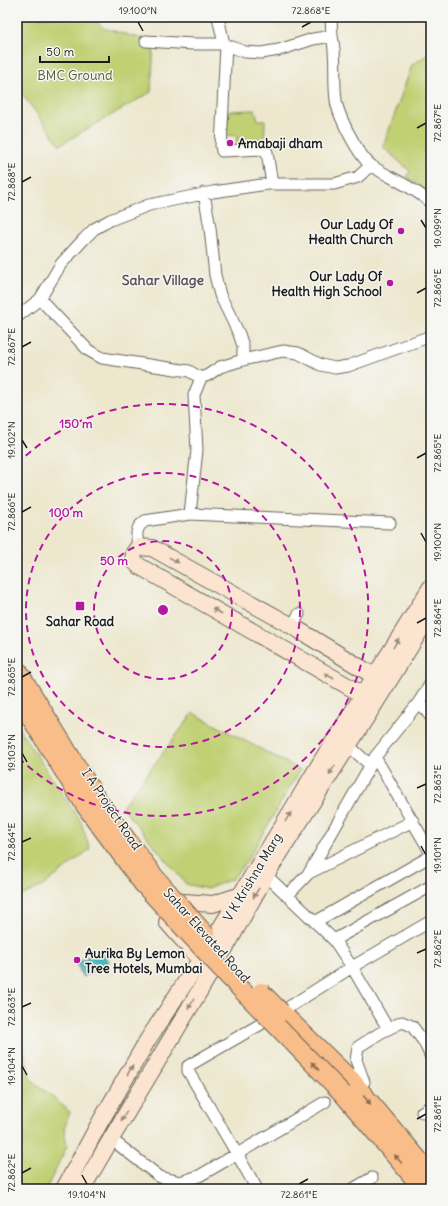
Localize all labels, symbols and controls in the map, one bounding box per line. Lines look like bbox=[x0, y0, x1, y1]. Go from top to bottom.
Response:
text: 19.100°N bbox=[119, 4, 157, 17]
text: 72.868°E bbox=[292, 4, 331, 17]
scale bar bbox=[40, 38, 109, 64]
text: 50 m bbox=[46, 44, 75, 59]
park label: BMC Ground bbox=[37, 67, 113, 84]
text: 72.867°E bbox=[431, 104, 444, 142]
place label: Amabaji dham bbox=[238, 135, 323, 152]
marker: Amabaji dham bbox=[225, 138, 235, 148]
text: 72.868°E bbox=[5, 162, 18, 201]
text: 19.099°N bbox=[431, 208, 444, 248]
place label: Our Lady Of Health Church bbox=[309, 216, 394, 248]
marker: Our Lady Of Health Church bbox=[396, 226, 406, 236]
place label: Our Lady Of Health High School bbox=[271, 268, 383, 300]
text: 72.866°E bbox=[431, 268, 444, 307]
district label: Sahar Village bbox=[122, 271, 205, 289]
marker: Our Lady Of Health High School bbox=[385, 278, 395, 288]
text: 72.867°E bbox=[5, 328, 18, 366]
text: 150 m bbox=[60, 416, 93, 431]
text: 19.102°N bbox=[5, 421, 18, 459]
text: 72.865°E bbox=[431, 433, 444, 472]
text: 72.866°E bbox=[5, 492, 18, 531]
text: 100 m bbox=[49, 505, 83, 520]
text: 19.100°N bbox=[431, 523, 444, 561]
text: 50 m bbox=[100, 553, 129, 568]
one-way arrow bbox=[168, 557, 180, 564]
text: 72.864°E bbox=[431, 598, 444, 637]
marker: Sahar Road bbox=[74, 600, 86, 612]
centre of rings bbox=[156, 603, 170, 617]
one-way arrow bbox=[211, 607, 223, 614]
place label: Sahar Road bbox=[46, 613, 115, 630]
one-way arrow bbox=[392, 637, 399, 649]
text: 72.865°E bbox=[5, 657, 18, 696]
one-way arrow bbox=[324, 672, 335, 679]
text: 19.103°N bbox=[5, 734, 18, 772]
text: 72.863°E bbox=[431, 764, 444, 803]
street label: I A Project Road bbox=[78, 765, 145, 854]
one-way arrow bbox=[329, 765, 336, 776]
one-way arrow bbox=[284, 811, 291, 823]
text: 72.864°E bbox=[5, 822, 18, 861]
street label: V K Krishna Marg bbox=[219, 830, 286, 925]
text: 19.101°N bbox=[431, 837, 444, 873]
street label: Sahar Elevated Road bbox=[160, 884, 254, 986]
one-way arrow bbox=[253, 887, 260, 899]
text: 72.862°E bbox=[431, 930, 444, 968]
place label: Aurika By Lemon Tree Hotels, Mumbai bbox=[85, 945, 202, 977]
marker: Aurika By Lemon Tree Hotels, Mumbai bbox=[72, 955, 82, 965]
text: 72.863°E bbox=[5, 987, 18, 1026]
one-way arrow bbox=[187, 998, 194, 1010]
text: 19.104°N bbox=[5, 1047, 18, 1085]
one-way arrow bbox=[311, 1061, 320, 1071]
one-way arrow bbox=[127, 1064, 134, 1076]
one-way arrow bbox=[363, 1094, 372, 1105]
text: 72.861°E bbox=[431, 1095, 444, 1133]
one-way arrow bbox=[121, 1110, 128, 1122]
text: 72.862°E bbox=[5, 1154, 18, 1192]
one-way arrow bbox=[394, 1154, 403, 1164]
text: 19.104°N bbox=[68, 1188, 106, 1201]
text: 72.861°E bbox=[280, 1188, 318, 1201]

